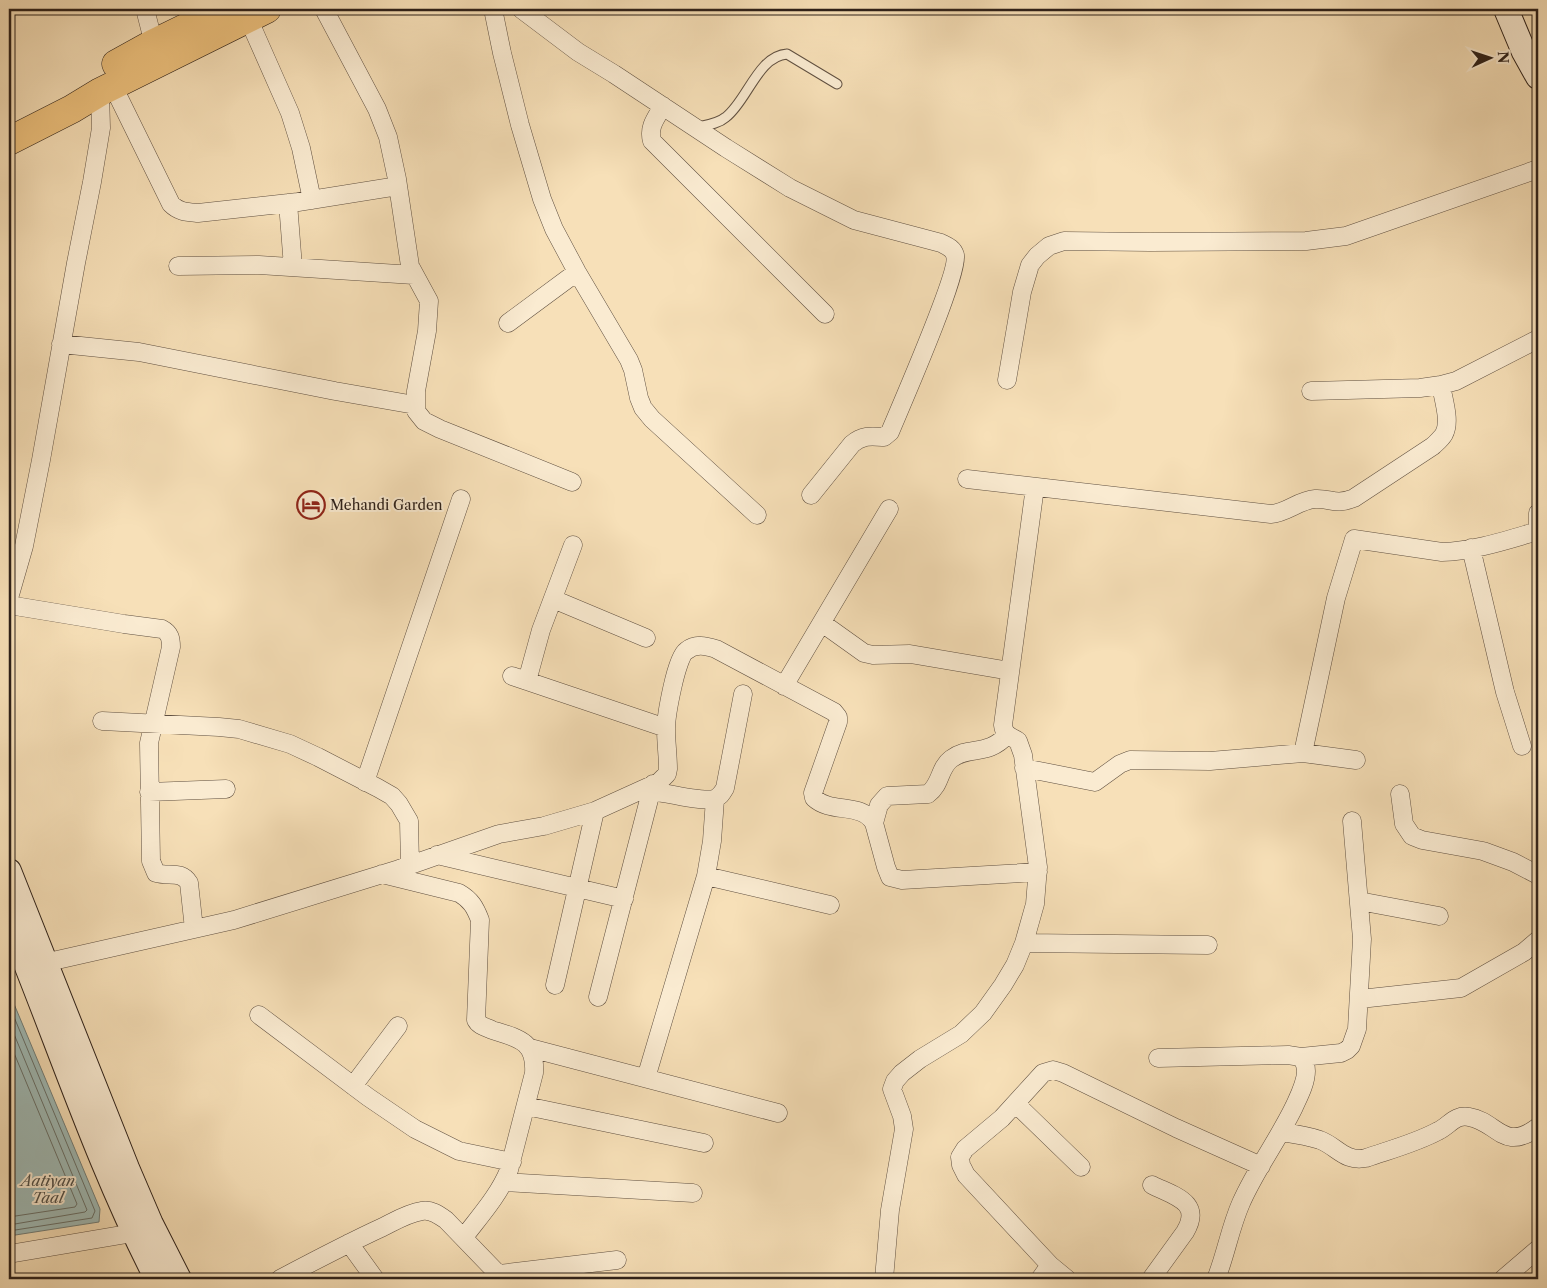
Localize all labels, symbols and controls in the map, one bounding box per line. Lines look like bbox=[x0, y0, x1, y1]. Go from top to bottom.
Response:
north arrow bbox=[1464, 32, 1514, 82]
text: N bbox=[1494, 51, 1512, 64]
hotel icon: Mehandi Garden bbox=[296, 490, 326, 520]
place label: Mehandi Garden bbox=[330, 496, 443, 514]
water label: Aatiyan Taal bbox=[19, 1171, 75, 1207]

